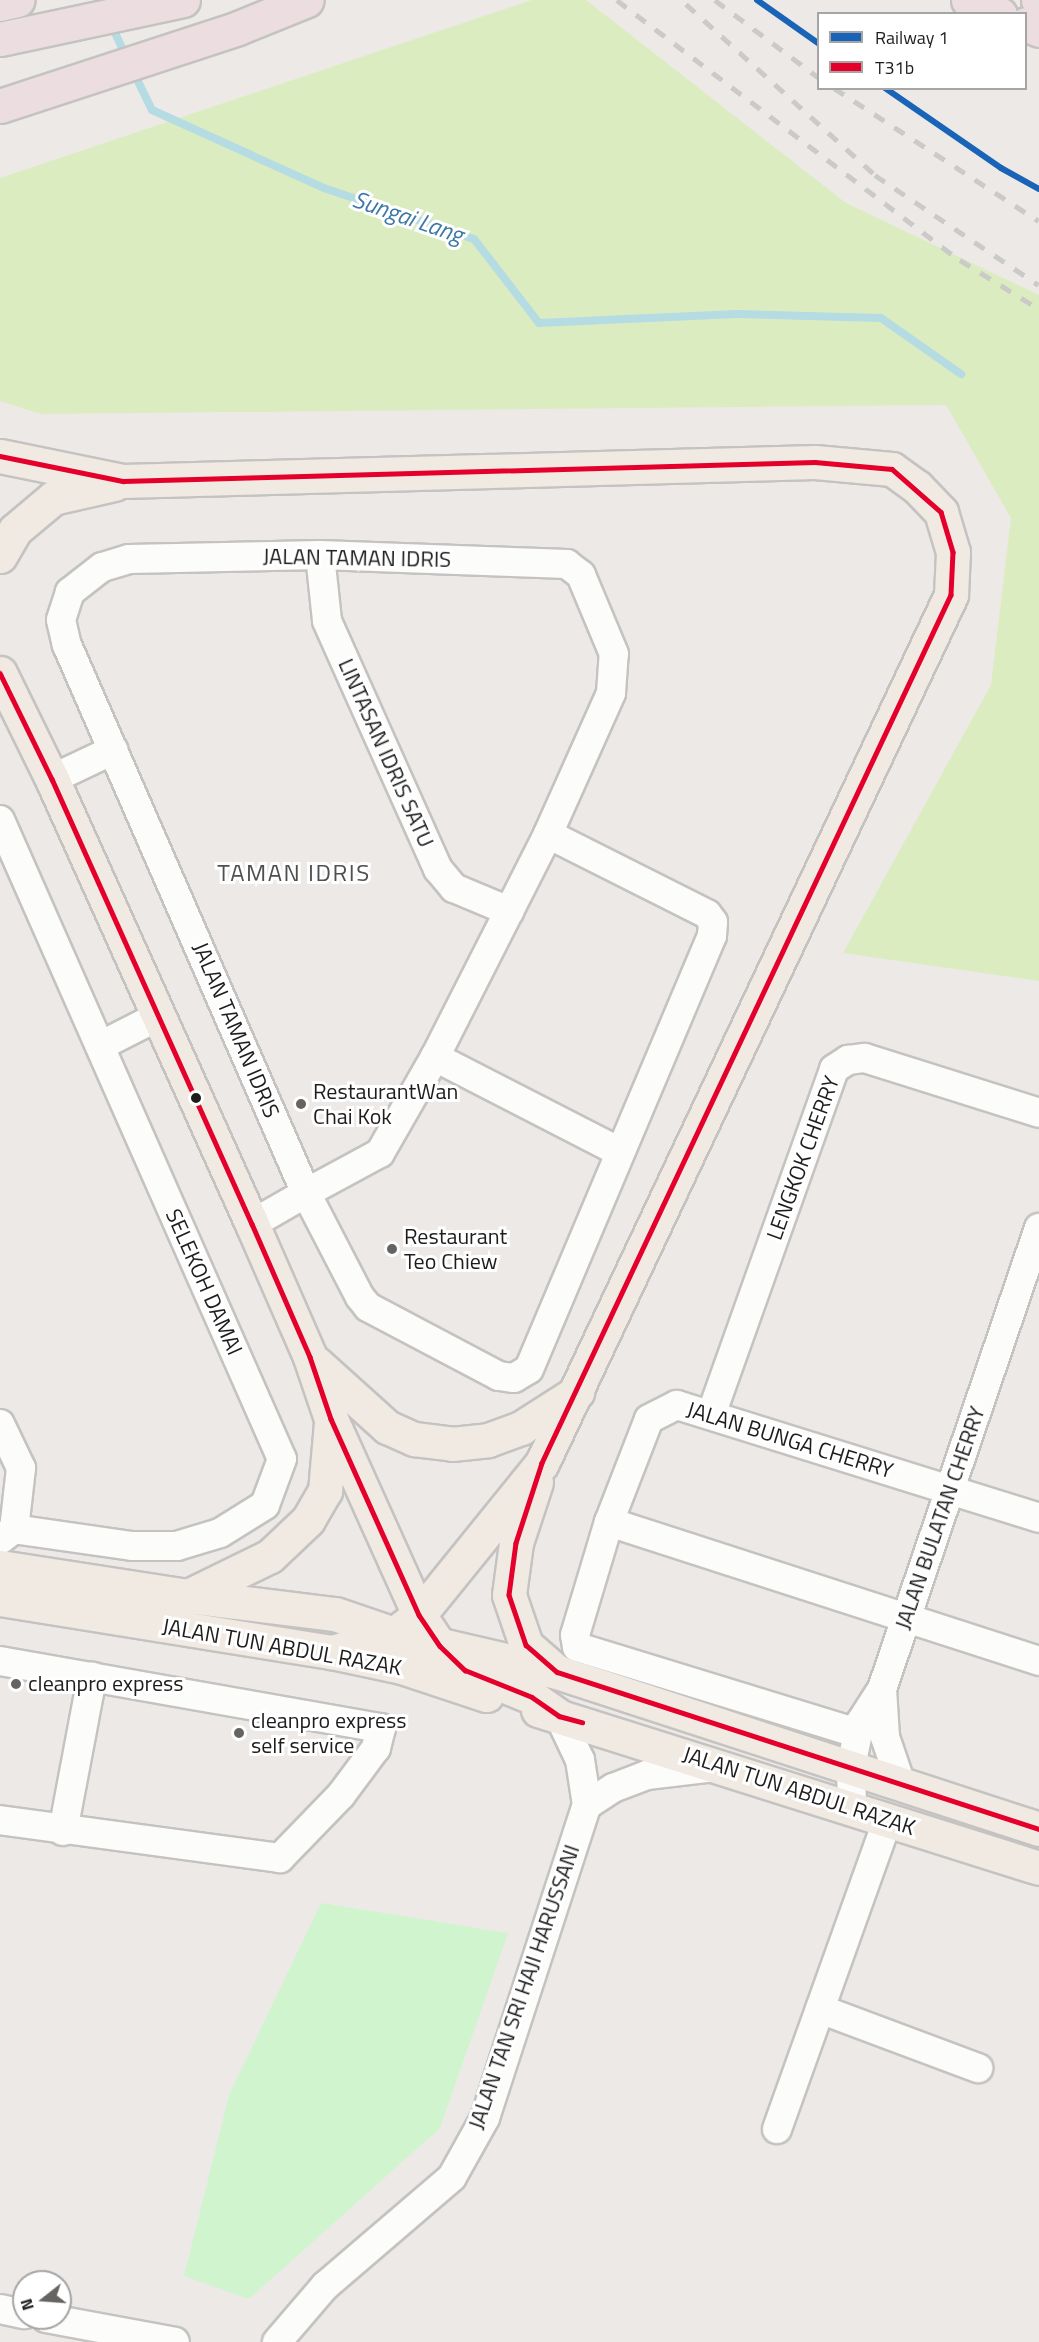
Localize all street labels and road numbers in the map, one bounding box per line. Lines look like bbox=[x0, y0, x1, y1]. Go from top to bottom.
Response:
street label: JALAN TAMAN IDRIS bbox=[263, 543, 451, 573]
street label: LINTASAN IDRIS SATU bbox=[333, 655, 439, 851]
street label: JALAN TAMAN IDRIS bbox=[187, 938, 285, 1122]
street label: LENGKOK CHERRY bbox=[761, 1072, 845, 1244]
street label: SELEKOH DAMAI bbox=[160, 1205, 248, 1359]
street label: JALAN BUNGA CHERRY bbox=[684, 1396, 896, 1484]
street label: JALAN BULATAN CHERRY bbox=[889, 1403, 991, 1633]
street label: JALAN TUN ABDUL RAZAK bbox=[160, 1613, 404, 1681]
street label: JALAN TUN ABDUL RAZAK bbox=[680, 1741, 918, 1841]
street label: JALAN TAN SRI HAJI HARUSSANI bbox=[463, 1841, 585, 2133]

